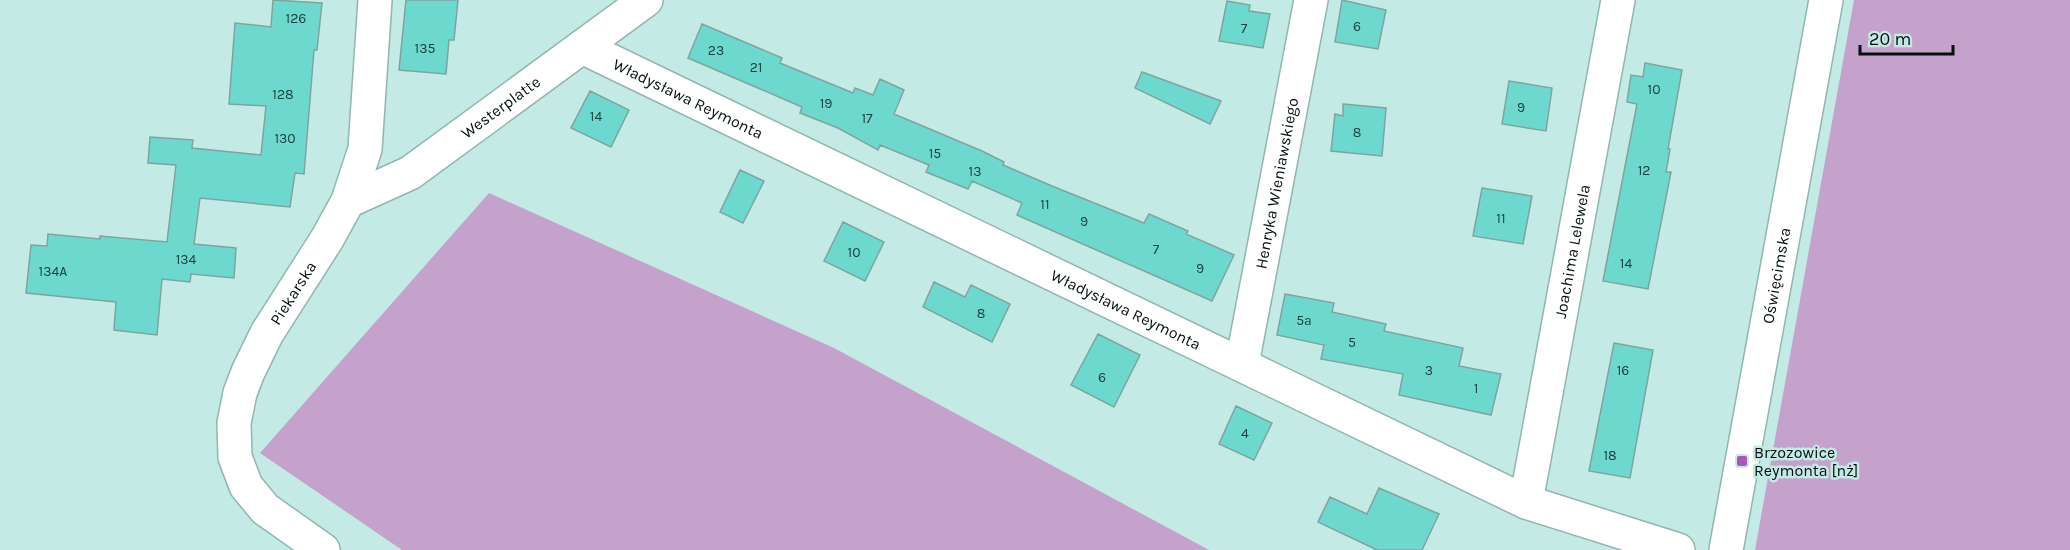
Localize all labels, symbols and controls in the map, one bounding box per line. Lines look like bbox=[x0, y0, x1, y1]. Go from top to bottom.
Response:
house number: 126 bbox=[286, 10, 306, 27]
house number: 6 bbox=[1353, 18, 1361, 35]
scale bar bbox=[1860, 18, 1953, 56]
house number: 7 bbox=[1241, 20, 1248, 37]
text: 20 m bbox=[1869, 28, 1911, 50]
house number: 135 bbox=[415, 40, 435, 57]
house number: 23 bbox=[708, 42, 724, 59]
street label: Władysława Reymonta bbox=[610, 54, 766, 142]
house number: 21 bbox=[750, 59, 762, 76]
street label: Westerplatte bbox=[457, 72, 544, 142]
house number: 10 bbox=[1648, 81, 1660, 98]
house number: 128 bbox=[272, 86, 294, 103]
house number: 19 bbox=[820, 95, 832, 112]
street label: Henryka Wieniawskiego bbox=[1251, 96, 1302, 270]
house number: 9 bbox=[1517, 99, 1525, 116]
house number: 14 bbox=[590, 108, 602, 125]
house number: 17 bbox=[861, 110, 873, 127]
house number: 8 bbox=[1353, 124, 1361, 141]
house number: 130 bbox=[274, 130, 296, 147]
house number: 15 bbox=[929, 145, 941, 162]
house number: 12 bbox=[1638, 162, 1650, 179]
house number: 13 bbox=[969, 163, 981, 180]
street label: Joachima Lelewela bbox=[1550, 183, 1594, 320]
house number: 11 bbox=[1040, 196, 1050, 213]
house number: 11 bbox=[1496, 210, 1506, 227]
house number: 9 bbox=[1080, 213, 1088, 230]
street label: Oświęcimska bbox=[1758, 226, 1794, 325]
house number: 7 bbox=[1153, 241, 1160, 258]
house number: 10 bbox=[848, 244, 860, 261]
house number: 134 bbox=[176, 251, 197, 268]
house number: 14 bbox=[1620, 255, 1632, 272]
street label: Piekarska bbox=[265, 257, 320, 328]
house number: 9 bbox=[1196, 260, 1204, 277]
house number: 134A bbox=[39, 263, 67, 280]
street label: Władysława Reymonta bbox=[1048, 265, 1204, 353]
house number: 8 bbox=[977, 305, 985, 322]
house number: 5a bbox=[1296, 312, 1312, 329]
house number: 5 bbox=[1348, 334, 1356, 351]
house number: 3 bbox=[1425, 362, 1433, 379]
house number: 16 bbox=[1617, 362, 1629, 379]
house number: 6 bbox=[1098, 369, 1106, 386]
house number: 1 bbox=[1474, 380, 1478, 397]
house number: 4 bbox=[1241, 425, 1249, 442]
place label: Brzozowice Reymonta [nż] bbox=[1754, 443, 1858, 480]
house number: 18 bbox=[1603, 447, 1617, 464]
marker: Brzozowice Reymonta [nż] bbox=[1735, 454, 1749, 468]

